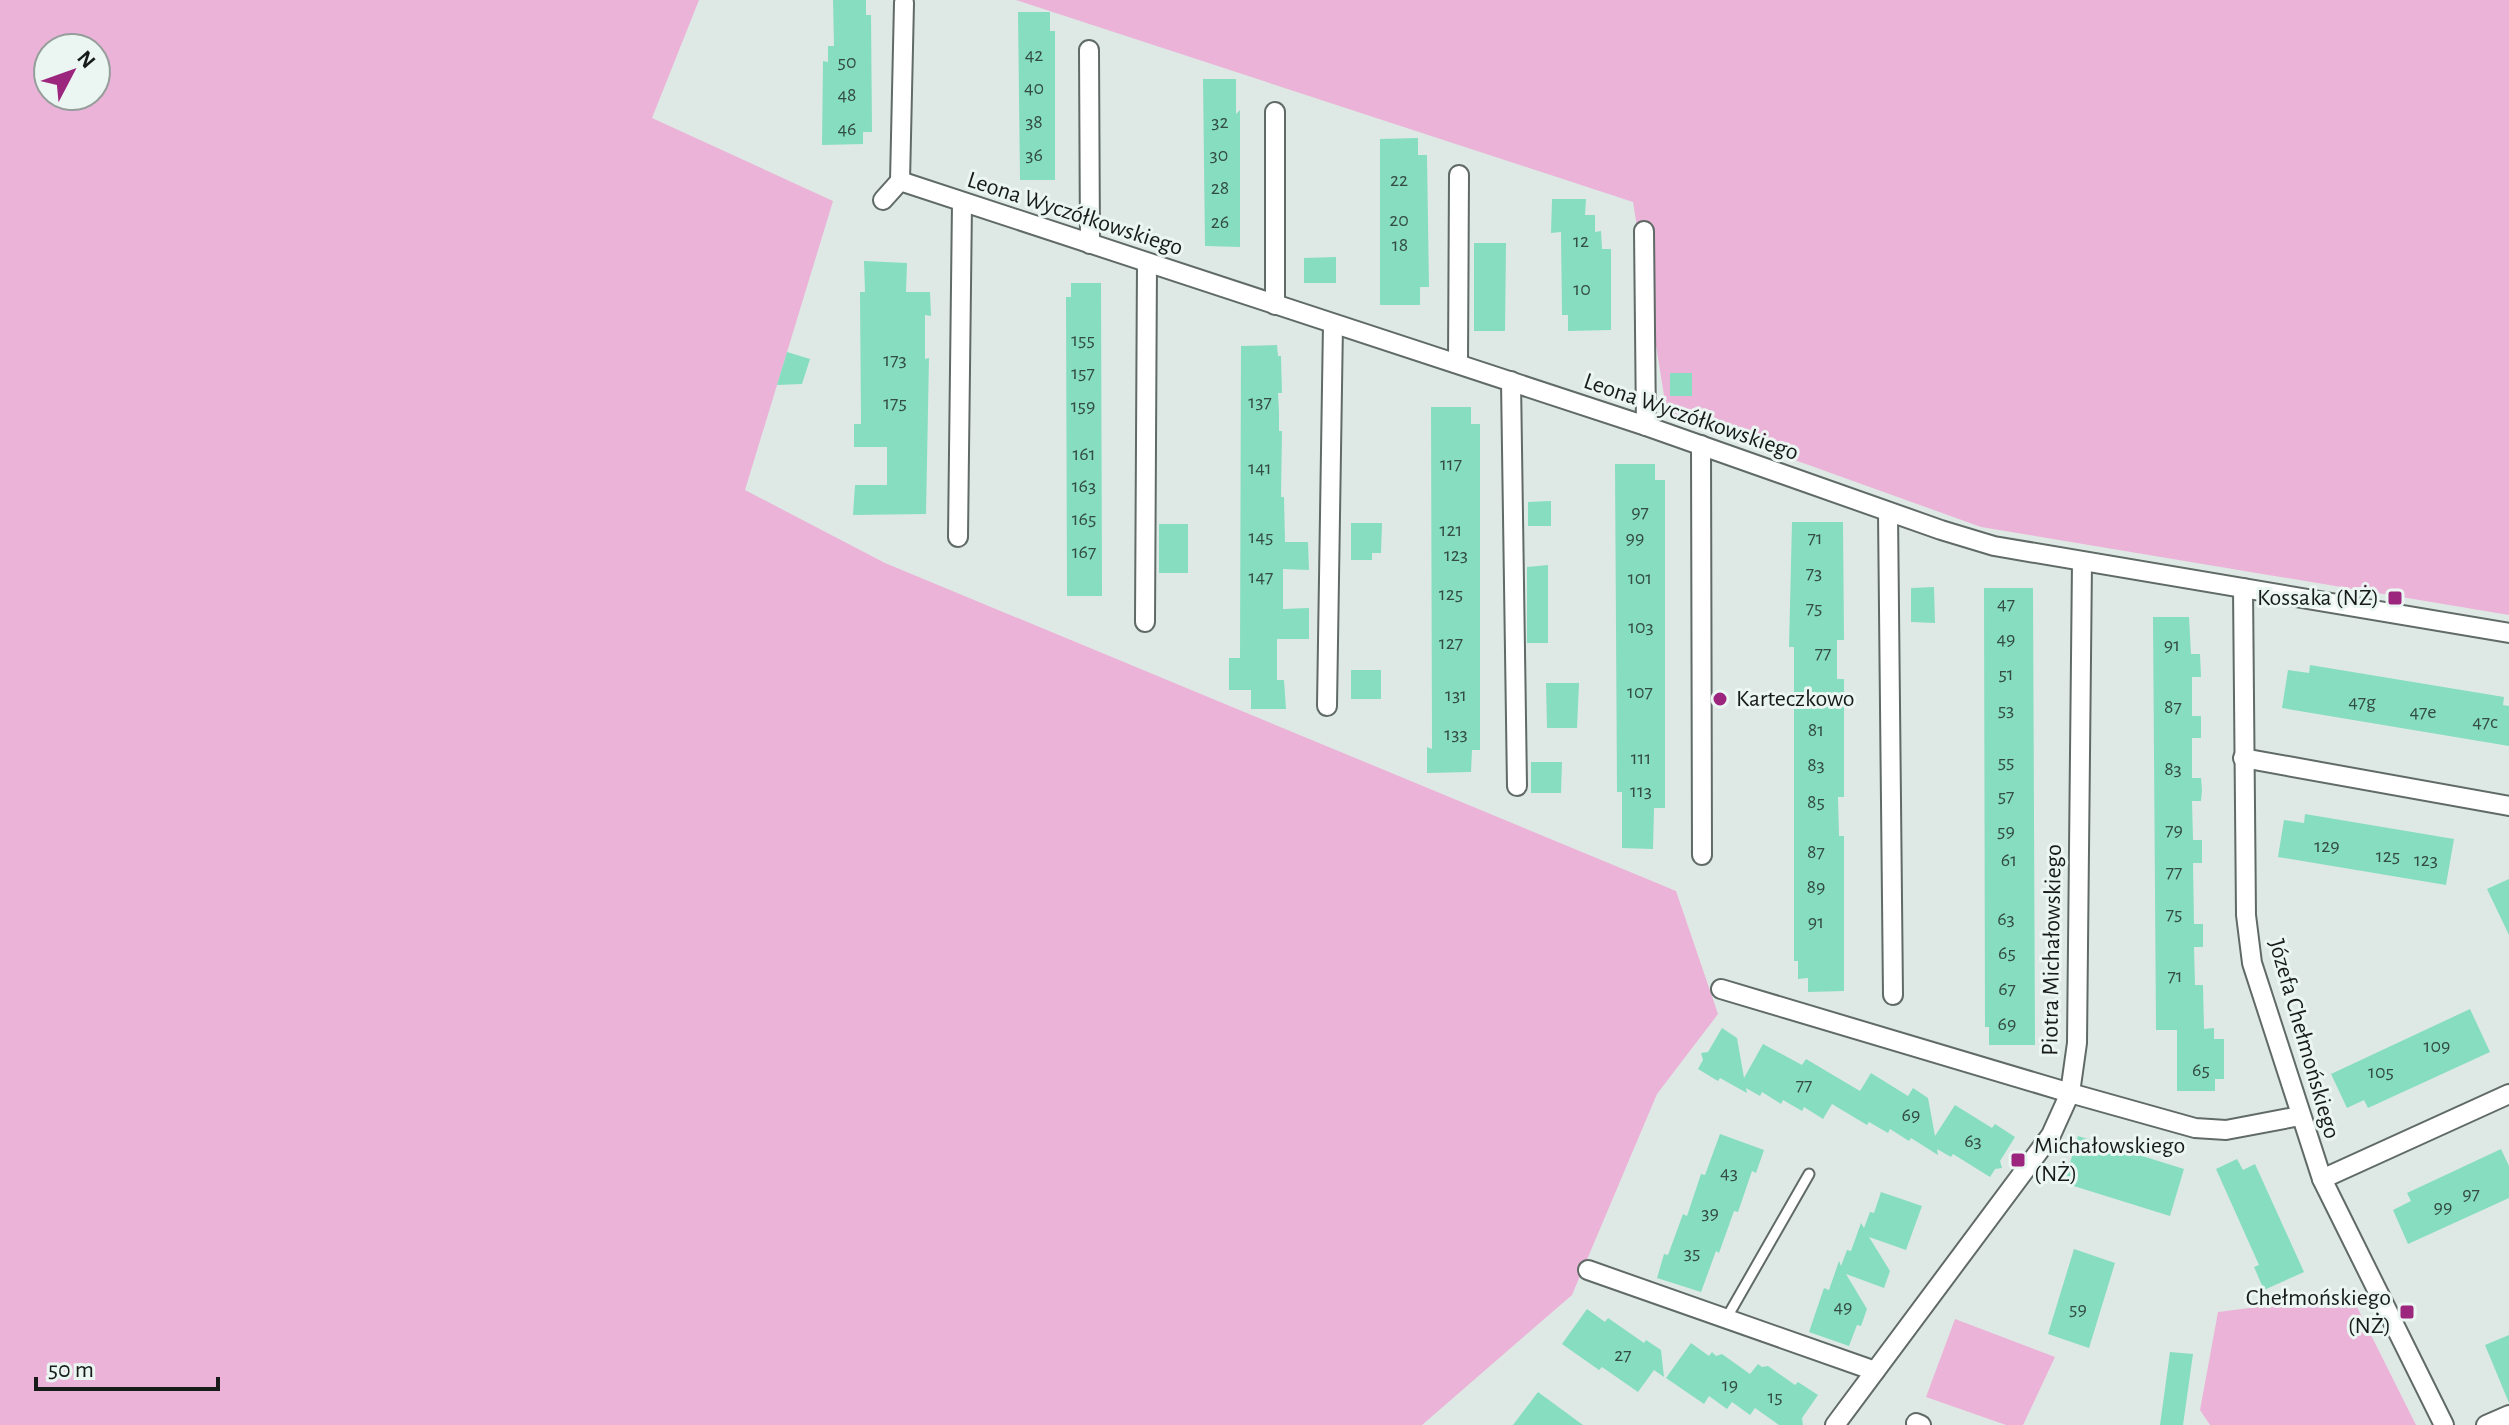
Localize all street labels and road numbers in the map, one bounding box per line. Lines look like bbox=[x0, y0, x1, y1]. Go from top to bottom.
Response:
street label: Leona Wyczółkowskiego bbox=[964, 168, 1186, 260]
street label: Leona Wyczółkowskiego bbox=[1581, 369, 1801, 465]
street label: Piotra Michałowskiego bbox=[2038, 844, 2066, 1056]
street label: Józefa Chełmońskiego bbox=[2264, 936, 2344, 1142]

